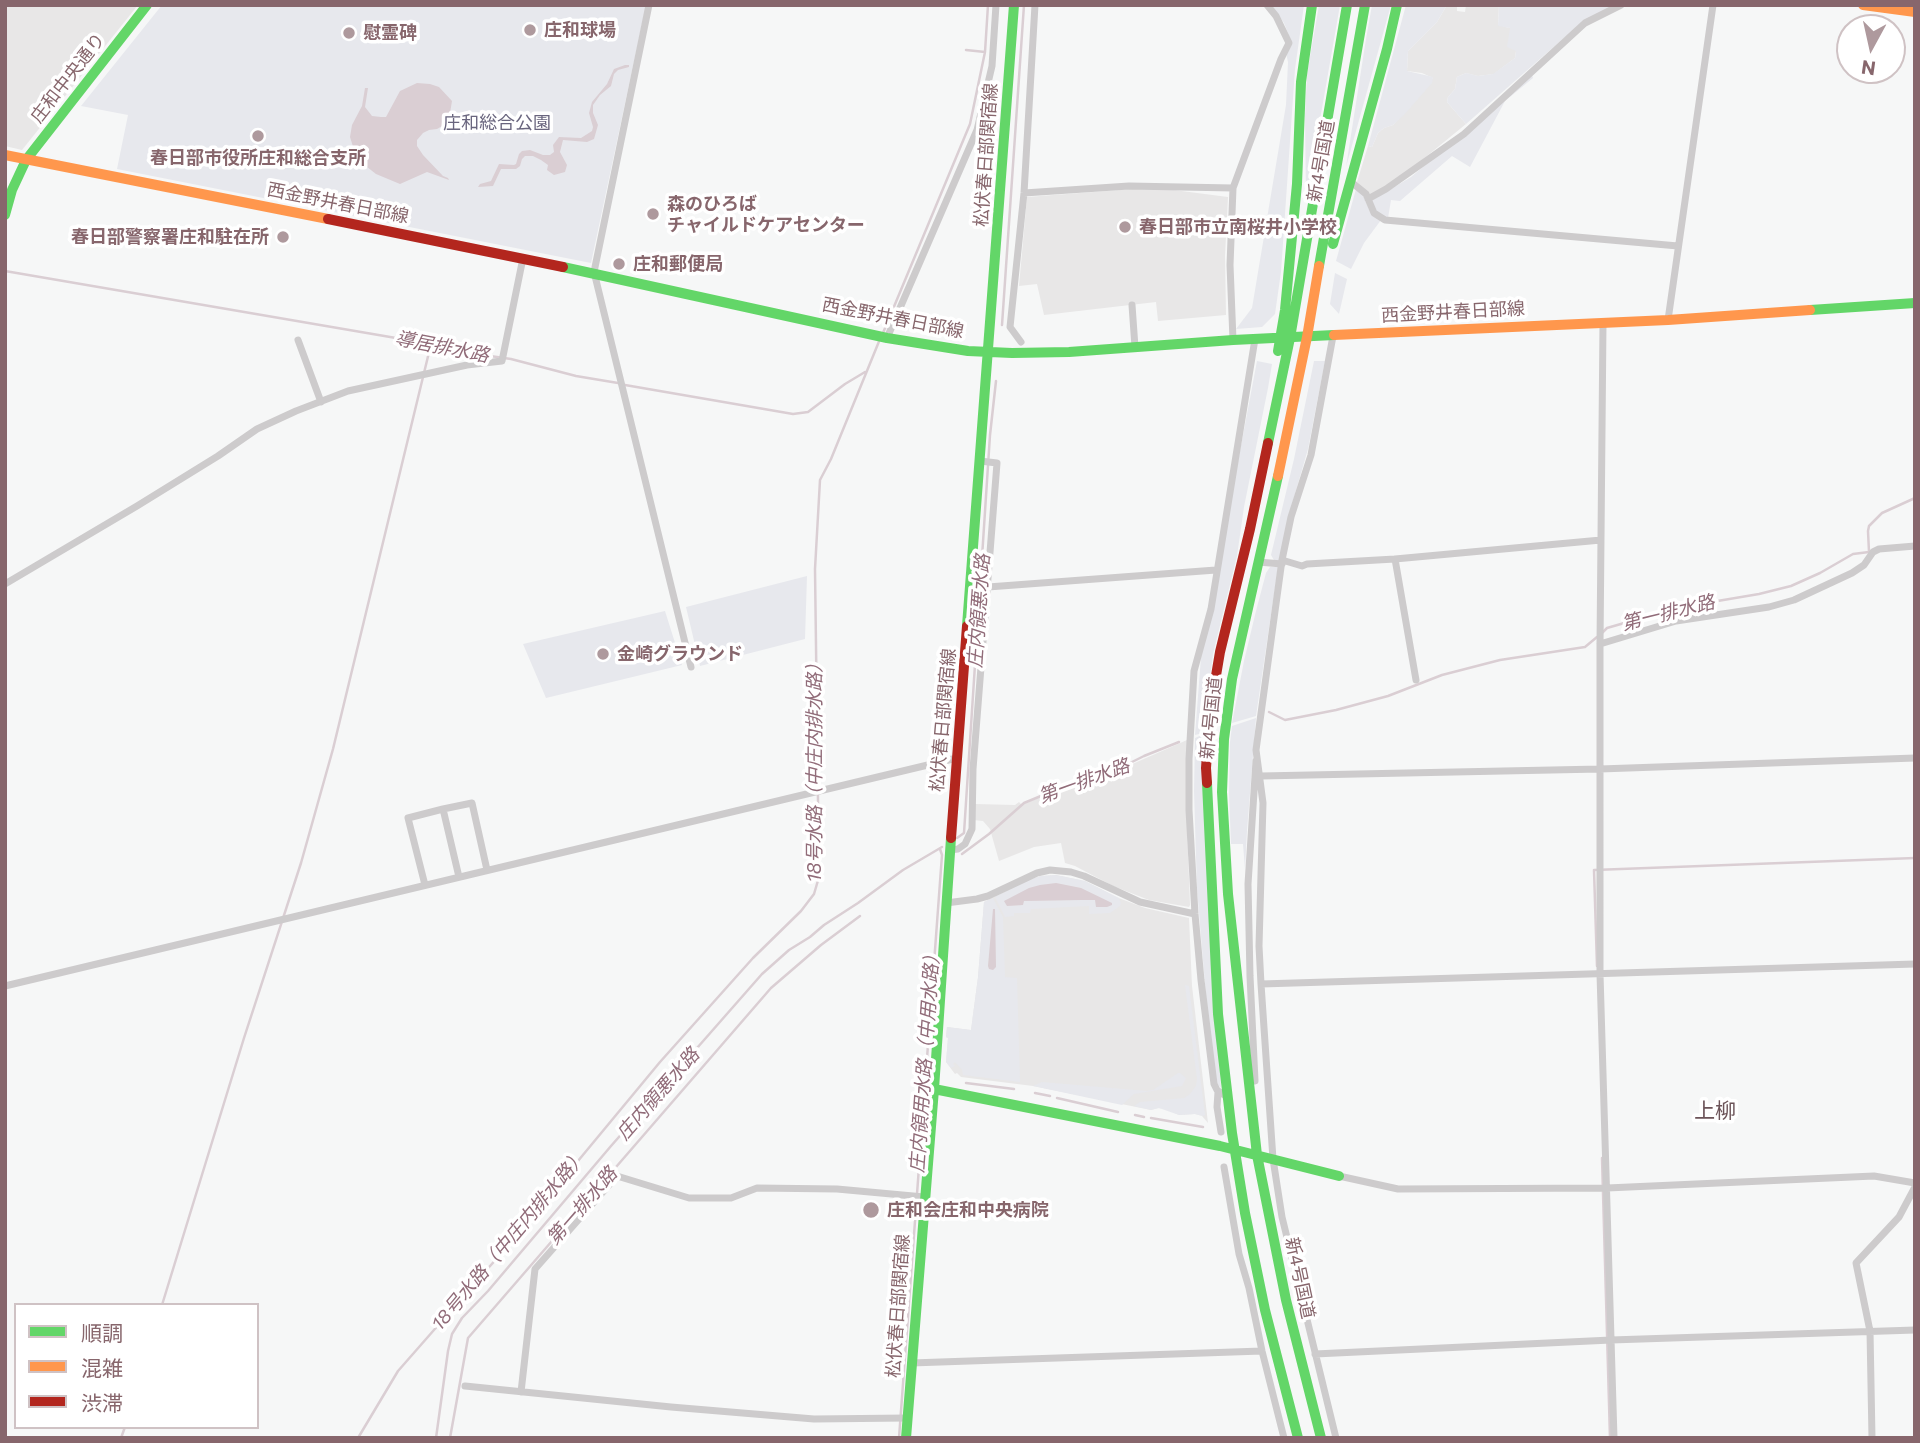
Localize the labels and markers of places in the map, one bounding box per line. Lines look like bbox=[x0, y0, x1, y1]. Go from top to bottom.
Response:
place label: 庄和球場 bbox=[544, 19, 616, 41]
place label: 慰霊碑 bbox=[363, 22, 417, 44]
marker: 庄和球場 bbox=[522, 22, 538, 38]
marker: 慰霊碑 bbox=[341, 25, 357, 41]
marker: 春日部市役所庄和総合支所 bbox=[250, 128, 266, 144]
place label: 春日部市役所庄和総合支所 bbox=[150, 147, 366, 169]
place label: 森のひろば チャイルドケアセンター bbox=[667, 193, 865, 235]
marker: 森のひろば チャイルドケアセンター bbox=[645, 206, 661, 222]
place label: 春日部市立南桜井小学校 bbox=[1139, 216, 1337, 238]
marker: 春日部市立南桜井小学校 bbox=[1117, 219, 1133, 235]
place label: 春日部警察署庄和駐在所 bbox=[71, 226, 269, 248]
marker: 春日部警察署庄和駐在所 bbox=[275, 229, 291, 245]
place label: 庄和郵便局 bbox=[633, 253, 723, 275]
marker: 庄和郵便局 bbox=[611, 256, 627, 272]
place label: 金崎グラウンド bbox=[617, 643, 743, 665]
marker: 金崎グラウンド bbox=[595, 646, 611, 662]
place label: 庄和会庄和中央病院 bbox=[887, 1199, 1049, 1221]
marker: 庄和会庄和中央病院 bbox=[861, 1200, 881, 1220]

